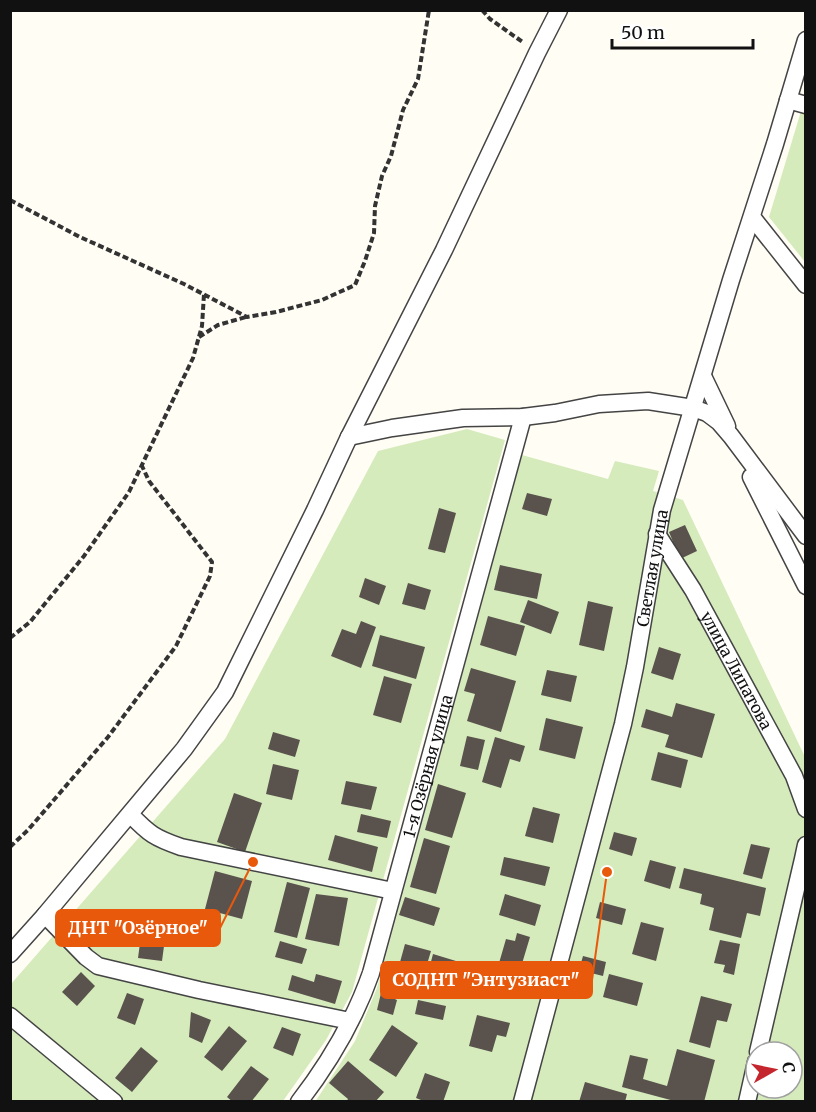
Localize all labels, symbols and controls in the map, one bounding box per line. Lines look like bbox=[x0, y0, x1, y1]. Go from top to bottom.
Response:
scale bar bbox=[612, 12, 753, 50]
text: 50 m bbox=[621, 21, 665, 44]
street label: Светлая улица bbox=[632, 507, 672, 628]
street label: улица Липатова bbox=[696, 608, 777, 733]
street label: 1-я Озёрная улица bbox=[399, 692, 457, 840]
callout: ДНТ "Озёрное" bbox=[56, 910, 220, 946]
text: ДНТ "Озёрное" bbox=[68, 916, 208, 939]
callout: СОДНТ "Энтузиаст" bbox=[381, 962, 592, 998]
text: СОДНТ "Энтузиаст" bbox=[392, 968, 580, 991]
north arrow bbox=[744, 1040, 804, 1100]
text: С bbox=[778, 1061, 800, 1074]

